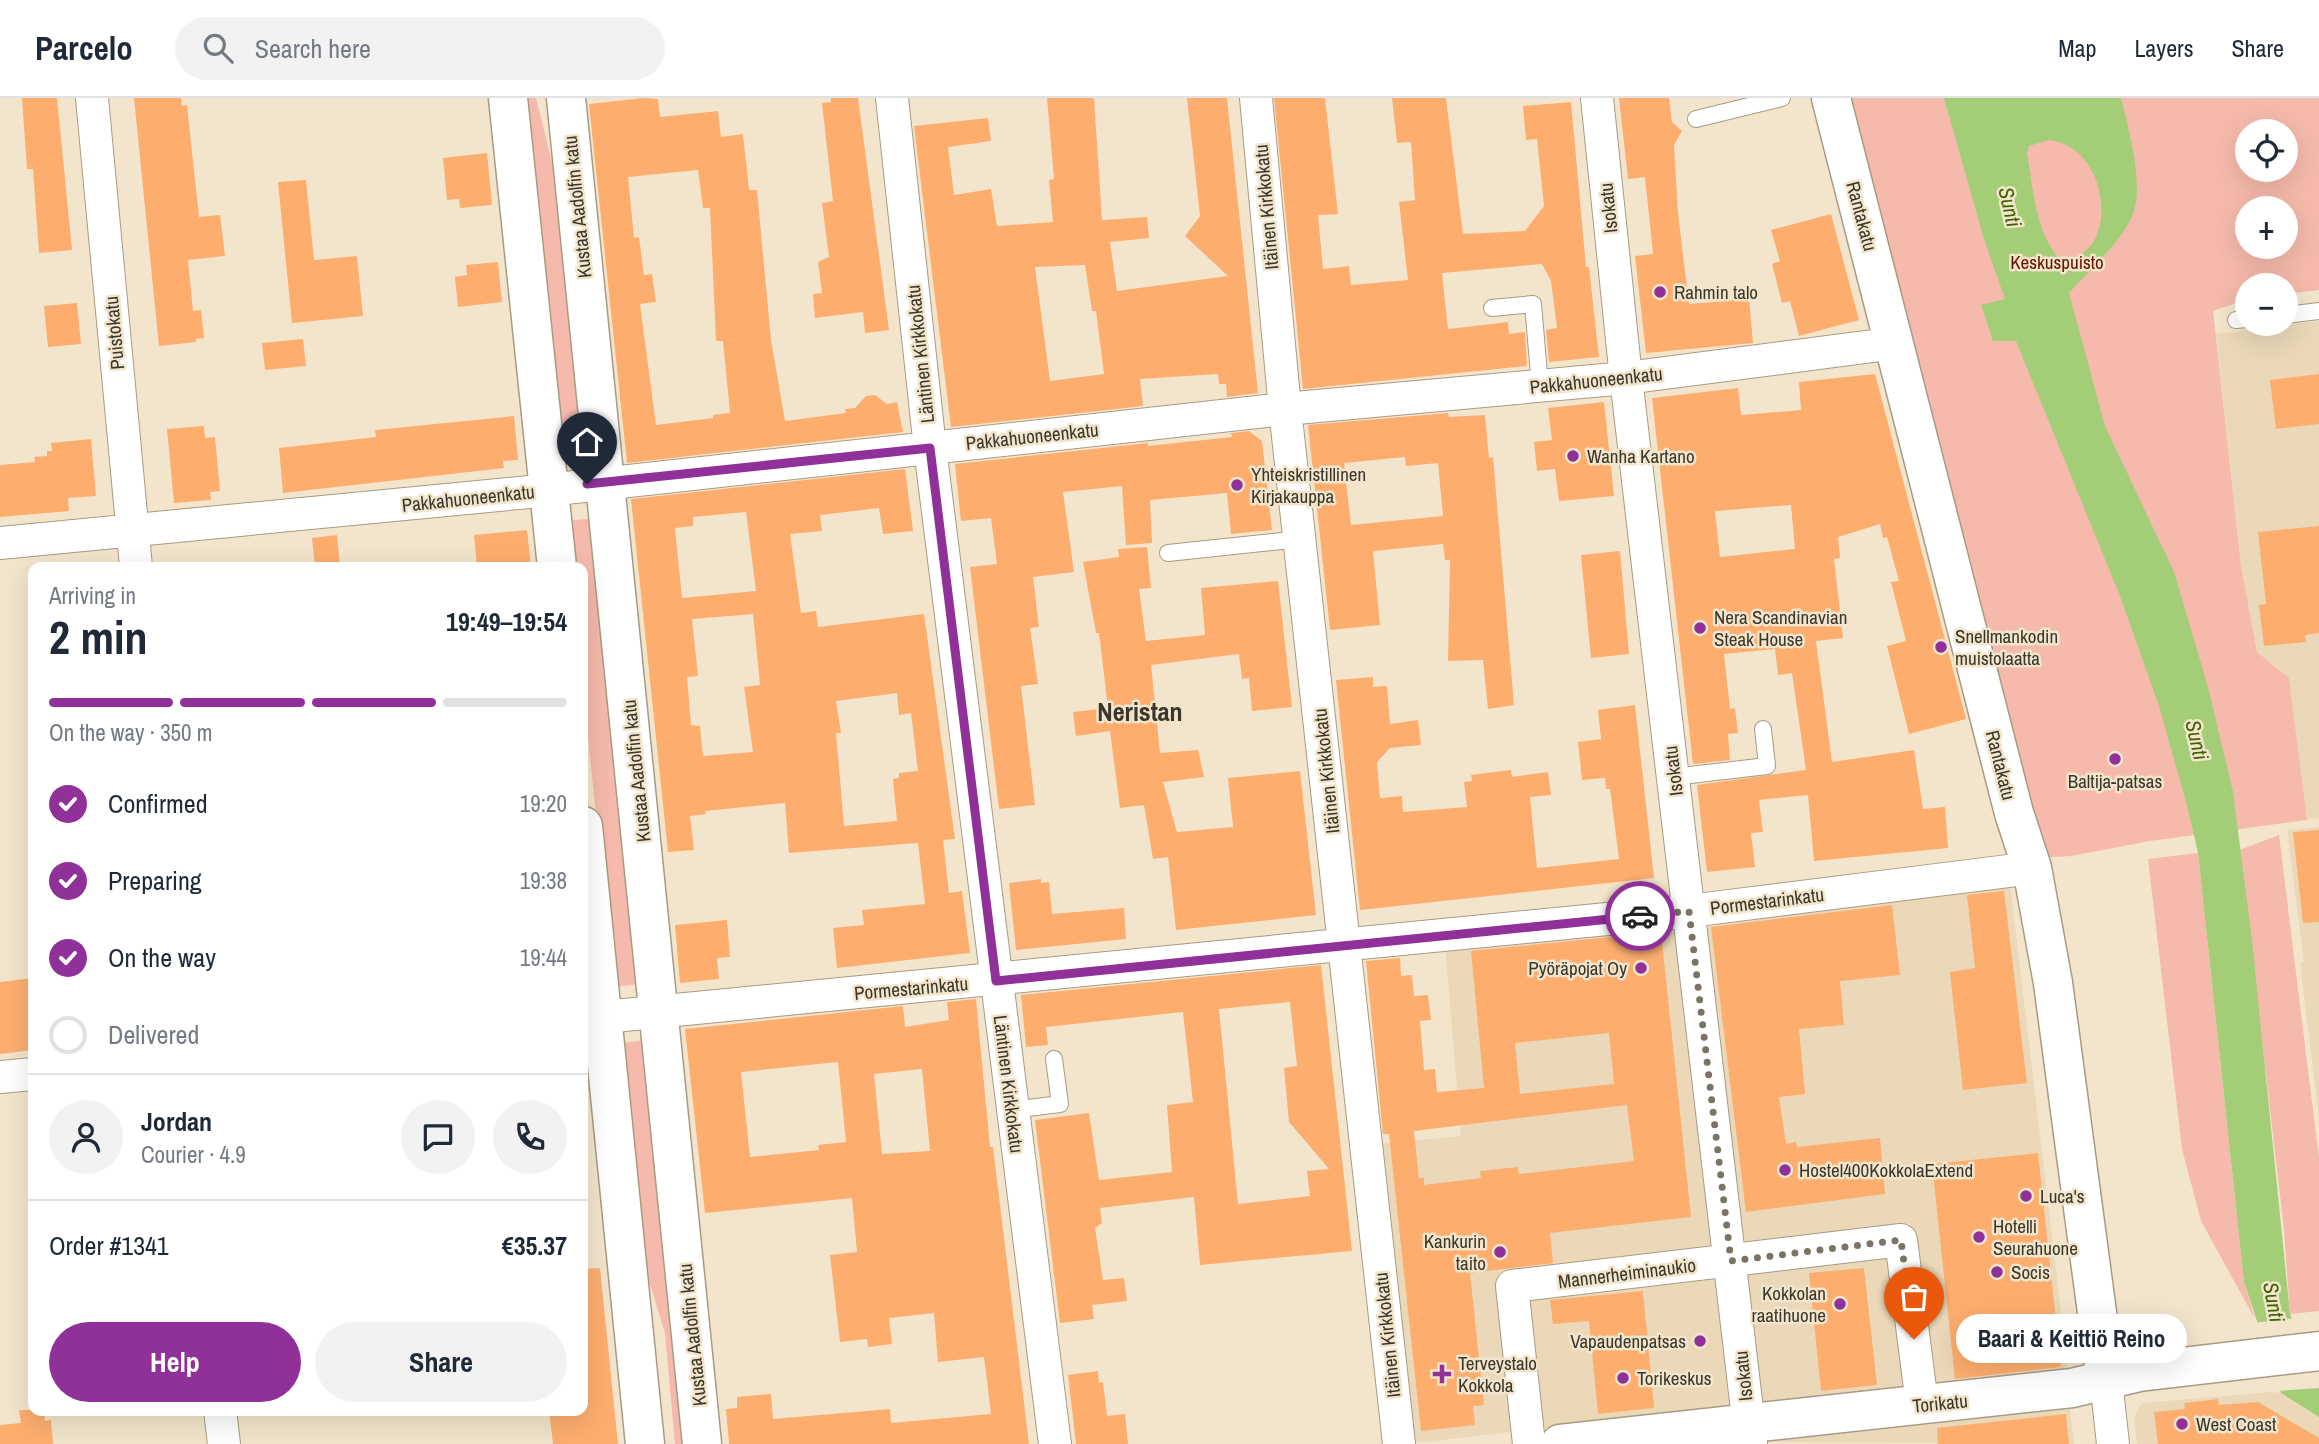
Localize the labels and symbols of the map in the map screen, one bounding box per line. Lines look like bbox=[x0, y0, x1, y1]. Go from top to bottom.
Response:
street label: Kustaa Aadolfin katu bbox=[557, 135, 597, 279]
street label: Itäinen Kirkkokatu bbox=[1248, 143, 1284, 271]
street label: Rantakatu bbox=[1840, 178, 1884, 254]
street label: Isokatu bbox=[1592, 182, 1624, 234]
water label: Sunti bbox=[1991, 184, 2029, 230]
park label: Keskuspuisto bbox=[2010, 249, 2104, 275]
place label: Rahmin talo bbox=[1674, 279, 1758, 305]
street label: Läntinen Kirkkokatu bbox=[900, 284, 940, 424]
marker: Rahmin talo bbox=[1652, 284, 1668, 300]
street label: Puistokatu bbox=[98, 295, 130, 371]
street label: Pakkahuoneenkatu bbox=[1528, 360, 1664, 400]
pin bbox=[557, 412, 617, 484]
street label: Pakkahuoneenkatu bbox=[964, 416, 1100, 456]
place label: Wanha Kartano bbox=[1587, 443, 1695, 469]
marker: Wanha Kartano bbox=[1565, 448, 1581, 464]
place label: Yhteiskristillinen Kirjakauppa bbox=[1251, 461, 1366, 509]
marker: Yhteiskristillinen Kirjakauppa bbox=[1229, 477, 1245, 493]
street label: Pakkahuoneenkatu bbox=[400, 478, 536, 518]
place label: Nera Scandinavian Steak House bbox=[1714, 604, 1847, 652]
marker: Nera Scandinavian Steak House bbox=[1692, 620, 1708, 636]
place label: Snellmankodin muistolaatta bbox=[1955, 623, 2058, 671]
marker: Snellmankodin muistolaatta bbox=[1933, 639, 1949, 655]
district label: Neristan bbox=[1097, 694, 1183, 729]
street label: Kustaa Aadolfin katu bbox=[616, 699, 656, 843]
street label: Itäinen Kirkkokatu bbox=[1307, 707, 1345, 835]
water label: Sunti bbox=[2178, 717, 2216, 763]
street label: Rantakatu bbox=[1980, 727, 2022, 803]
street label: Isokatu bbox=[1657, 744, 1689, 798]
marker: Baltija-patsas bbox=[2107, 751, 2123, 767]
place label: Baltija-patsas bbox=[2068, 768, 2162, 794]
courier bbox=[1605, 881, 1675, 951]
street label: Pormestarinkatu bbox=[1709, 881, 1825, 921]
place label: Pyöräpojat Oy bbox=[1528, 955, 1627, 981]
marker: Pyöräpojat Oy bbox=[1633, 960, 1649, 976]
street label: Pormestarinkatu bbox=[853, 970, 969, 1006]
street label: Läntinen Kirkkokatu bbox=[988, 1014, 1030, 1154]
place label: Hostel400KokkolaExtend bbox=[1799, 1157, 1973, 1183]
marker: Hostel400KokkolaExtend bbox=[1777, 1162, 1793, 1178]
place label: Luca's bbox=[2040, 1183, 2085, 1209]
marker: Luca's bbox=[2018, 1188, 2034, 1204]
place label: Hotelli Seurahuone bbox=[1993, 1213, 2078, 1261]
place label: Kankurin taito bbox=[1424, 1228, 1486, 1276]
marker: Hotelli Seurahuone bbox=[1971, 1229, 1987, 1245]
marker: Kankurin taito bbox=[1492, 1244, 1508, 1260]
street label: Mannerheiminaukio bbox=[1557, 1252, 1697, 1294]
place label: Socis bbox=[2011, 1259, 2050, 1285]
street label: Kustaa Aadolfin katu bbox=[672, 1263, 712, 1407]
marker: Socis bbox=[1989, 1264, 2005, 1280]
pin bbox=[1884, 1267, 1944, 1339]
street label: Itäinen Kirkkokatu bbox=[1368, 1271, 1406, 1399]
place label: Kokkolan raatihuone bbox=[1752, 1280, 1826, 1328]
water label: Sunti bbox=[2256, 1280, 2292, 1325]
marker: Kokkolan raatihuone bbox=[1832, 1296, 1848, 1312]
callout: Baari & Keittiö Reino bbox=[1956, 1314, 2187, 1364]
place label: Vapaudenpatsas bbox=[1570, 1328, 1686, 1354]
marker: Vapaudenpatsas bbox=[1692, 1333, 1708, 1349]
place label: Terveystalo Kokkola bbox=[1458, 1350, 1537, 1398]
street label: Isokatu bbox=[1727, 1350, 1759, 1402]
marker: Terveystalo Kokkola bbox=[1432, 1364, 1452, 1384]
place label: Torikeskus bbox=[1637, 1365, 1712, 1391]
marker: Torikeskus bbox=[1615, 1370, 1631, 1386]
street label: Torikatu bbox=[1911, 1387, 1969, 1419]
place label: West Coast bbox=[2196, 1411, 2277, 1437]
marker: West Coast bbox=[2174, 1416, 2190, 1432]

